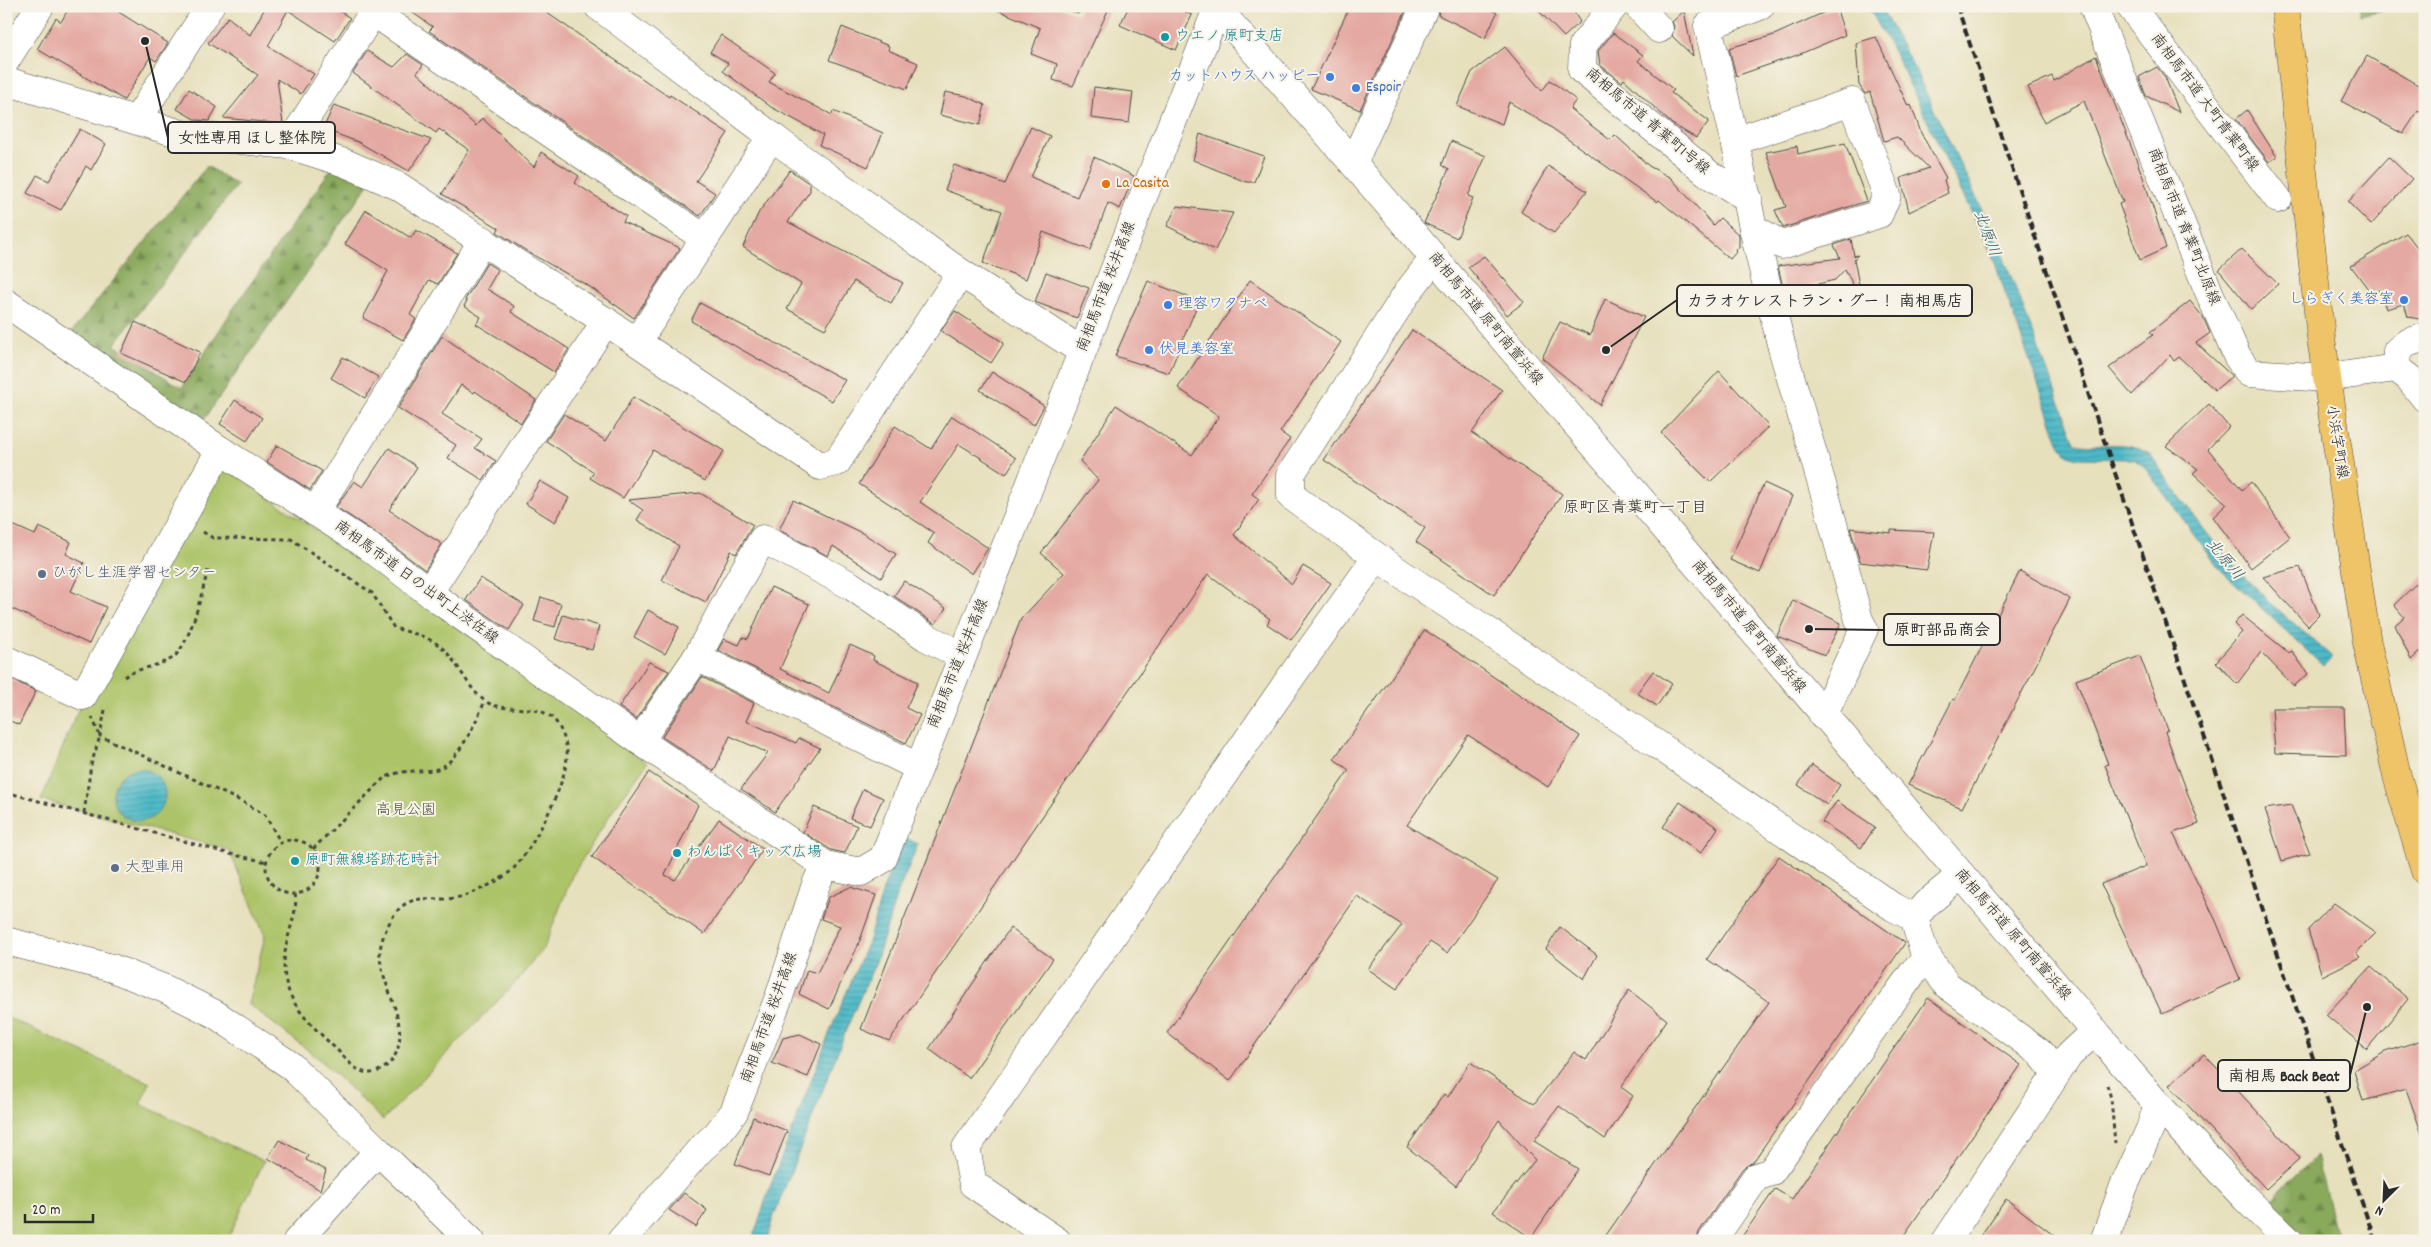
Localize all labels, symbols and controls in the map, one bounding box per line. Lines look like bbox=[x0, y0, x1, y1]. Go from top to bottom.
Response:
place label: ウエノ 原町支店 bbox=[1175, 26, 1283, 48]
street label: 南相馬市道 大町青葉町線 bbox=[2145, 29, 2263, 177]
marker: ウエノ 原町支店 bbox=[1159, 31, 1171, 43]
street label: 南相馬市道 青葉町1号線 bbox=[1580, 63, 1714, 181]
place label: カットハウス ハッピー bbox=[1168, 66, 1320, 88]
marker: カットハウス ハッピー bbox=[1324, 71, 1336, 83]
place label: Espoir bbox=[1366, 77, 1401, 99]
marker: Espoir bbox=[1350, 82, 1362, 94]
callout: 女性専用 ほし整体院 bbox=[168, 122, 335, 153]
text: 女性専用 ほし整体院 bbox=[178, 128, 326, 151]
street label: 南相馬市道 青葉町北原線 bbox=[2141, 145, 2225, 309]
place label: La Casita bbox=[1116, 173, 1170, 195]
marker: La Casita bbox=[1100, 178, 1112, 190]
water label: 北原川 bbox=[1967, 207, 2005, 261]
street label: 南相馬市道 桜井高線 bbox=[1072, 218, 1142, 356]
street label: 南相馬市道 原町南萱浜線 bbox=[1422, 247, 1548, 391]
callout: カラオケレストラン・グー！ 南相馬店 bbox=[1677, 285, 1972, 316]
place label: しらぎく美容室 bbox=[2289, 289, 2394, 311]
text: カラオケレストラン・グー！ 南相馬店 bbox=[1687, 291, 1963, 314]
place label: 理容ワタナベ bbox=[1178, 294, 1268, 316]
marker: しらぎく美容室 bbox=[2398, 294, 2410, 306]
marker: 理容ワタナベ bbox=[1162, 299, 1174, 311]
place label: 伏見美容室 bbox=[1159, 339, 1234, 361]
marker: 伏見美容室 bbox=[1143, 344, 1155, 356]
street label: 小浜字町線 bbox=[2319, 403, 2353, 481]
district label: 原町区青葉町一丁目 bbox=[1563, 497, 1707, 520]
street label: 南相馬市道 日の出町上渋佐線 bbox=[329, 516, 503, 650]
water label: 北原川 bbox=[2200, 534, 2248, 586]
street label: 南相馬市道 原町南萱浜線 bbox=[1685, 555, 1811, 699]
place label: ひがし生涯学習センター bbox=[52, 563, 216, 585]
marker: ひがし生涯学習センター bbox=[36, 568, 48, 580]
street label: 南相馬市道 桜井高線 bbox=[923, 596, 995, 732]
callout: 原町部品商会 bbox=[1884, 614, 2000, 645]
text: 原町部品商会 bbox=[1894, 620, 1990, 643]
park label: 高見公園 bbox=[376, 800, 436, 822]
place label: わんぱくキッズ広場 bbox=[687, 842, 822, 864]
marker: わんぱくキッズ広場 bbox=[671, 847, 683, 859]
place label: 原町無線塔跡花時計 bbox=[305, 850, 440, 872]
marker: 原町無線塔跡花時計 bbox=[289, 855, 301, 867]
place label: 大型車用 bbox=[125, 857, 185, 879]
marker: 大型車用 bbox=[109, 862, 121, 874]
street label: 南相馬市道 原町南萱浜線 bbox=[1948, 864, 2076, 1006]
street label: 南相馬市道 桜井高線 bbox=[736, 949, 804, 1087]
callout: 南相馬 Back Beat bbox=[2218, 1060, 2350, 1091]
text: 南相馬 Back Beat bbox=[2228, 1066, 2340, 1089]
north arrow bbox=[2358, 1174, 2408, 1224]
scale bar bbox=[25, 1192, 92, 1224]
text: N bbox=[2372, 1199, 2387, 1221]
text: 20 m bbox=[32, 1200, 60, 1222]

